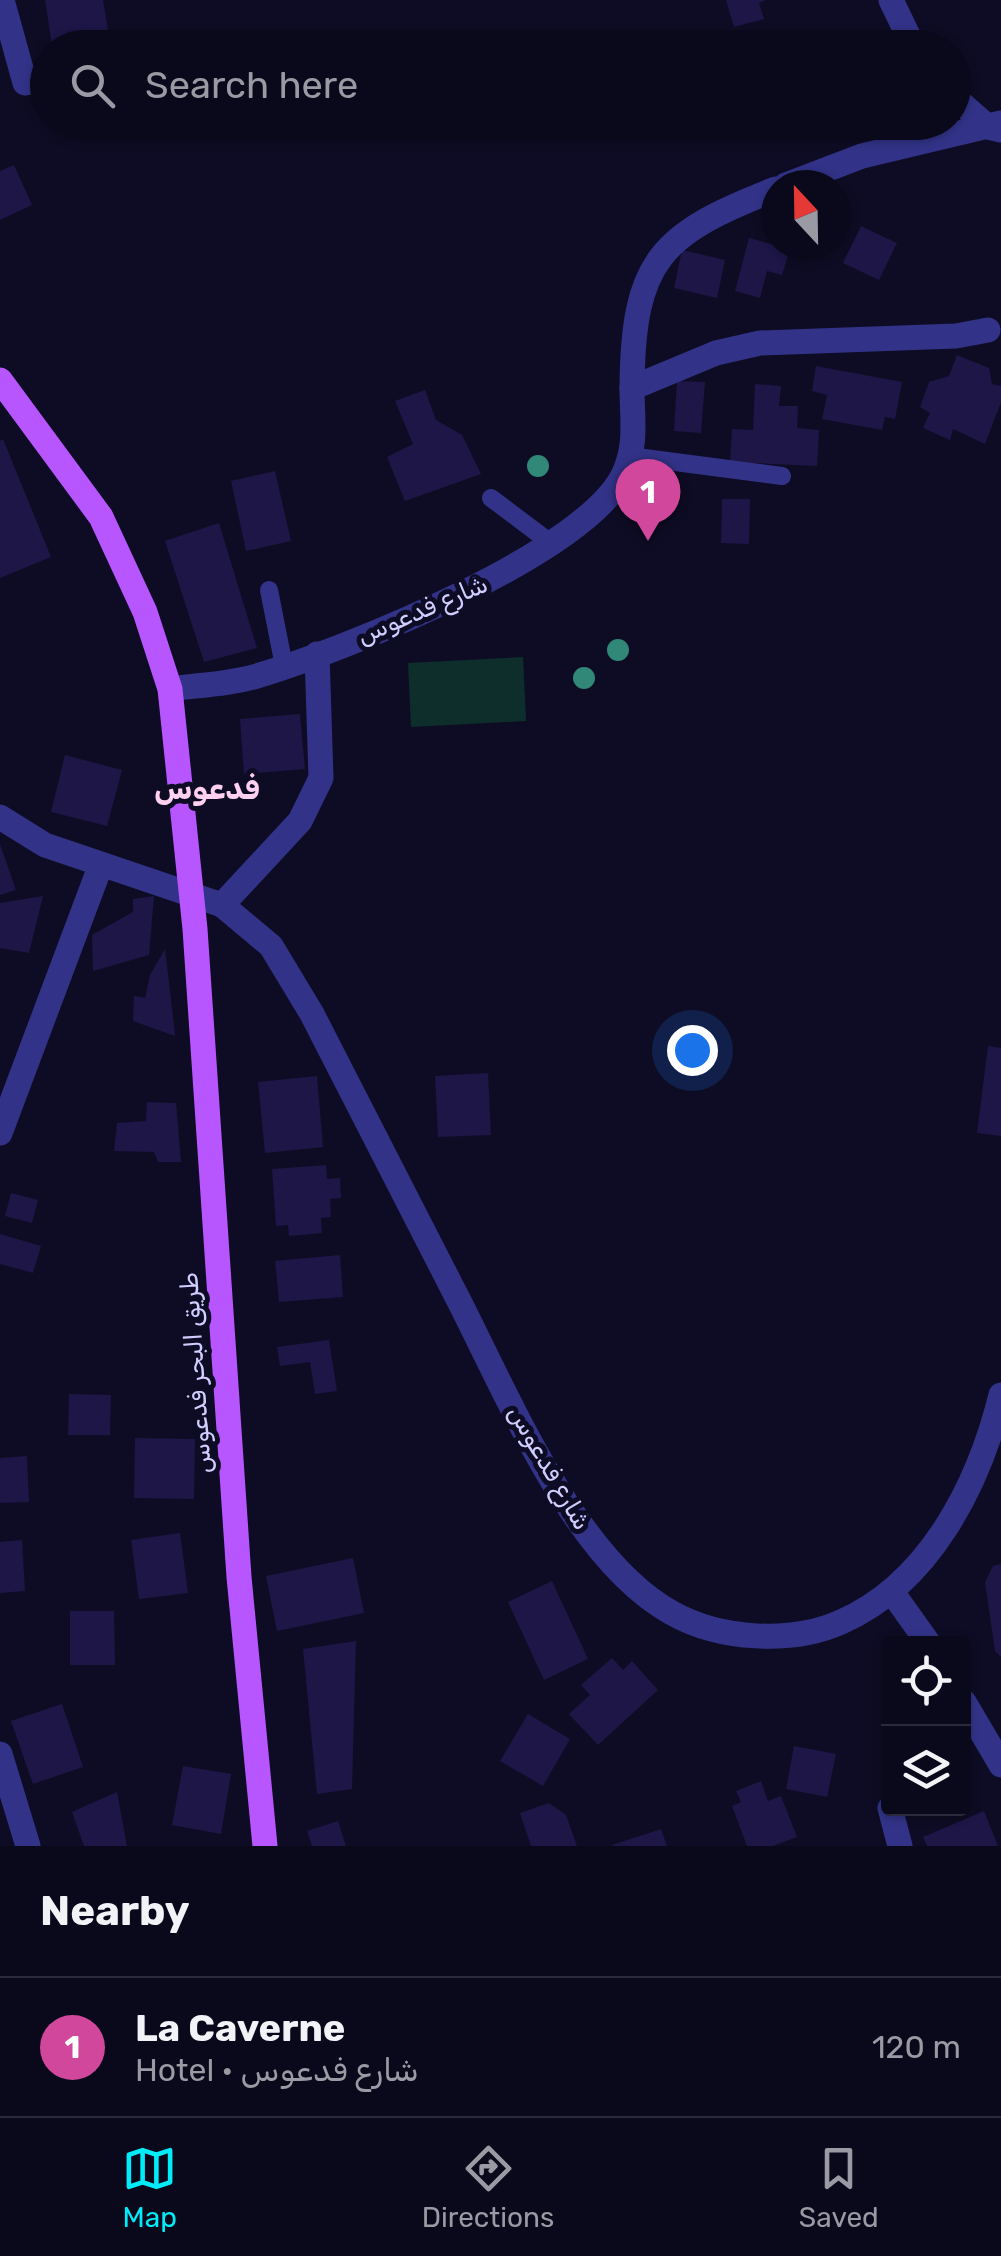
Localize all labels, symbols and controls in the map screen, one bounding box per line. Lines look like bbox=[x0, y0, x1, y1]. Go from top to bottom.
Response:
search box bbox=[30, 30, 971, 140]
icon: search bbox=[65, 58, 120, 113]
text: Search here bbox=[145, 62, 358, 108]
north arrow bbox=[761, 170, 851, 260]
pin: 1 bbox=[616, 458, 680, 541]
street label: شارع فدعوس bbox=[352, 569, 493, 653]
district label: فدعوس bbox=[154, 771, 260, 807]
your location bbox=[667, 1025, 718, 1076]
street label: طريق البحر فدعوس bbox=[174, 1271, 218, 1475]
street label: شارع فدعوس bbox=[500, 1400, 597, 1536]
map controls bbox=[881, 1636, 971, 1816]
button: locate bbox=[881, 1636, 971, 1726]
button: layers bbox=[881, 1726, 971, 1816]
text: Nearby bbox=[40, 1886, 190, 1936]
text: La Caverne bbox=[135, 2005, 345, 2051]
text: 1 bbox=[65, 2028, 80, 2066]
text: 120 m bbox=[872, 2028, 961, 2066]
text: Hotel · شارع فدعوس bbox=[135, 2051, 419, 2089]
tab: Map bbox=[122, 2141, 177, 2234]
tab: Directions bbox=[422, 2141, 554, 2234]
tab: Saved bbox=[799, 2141, 879, 2234]

